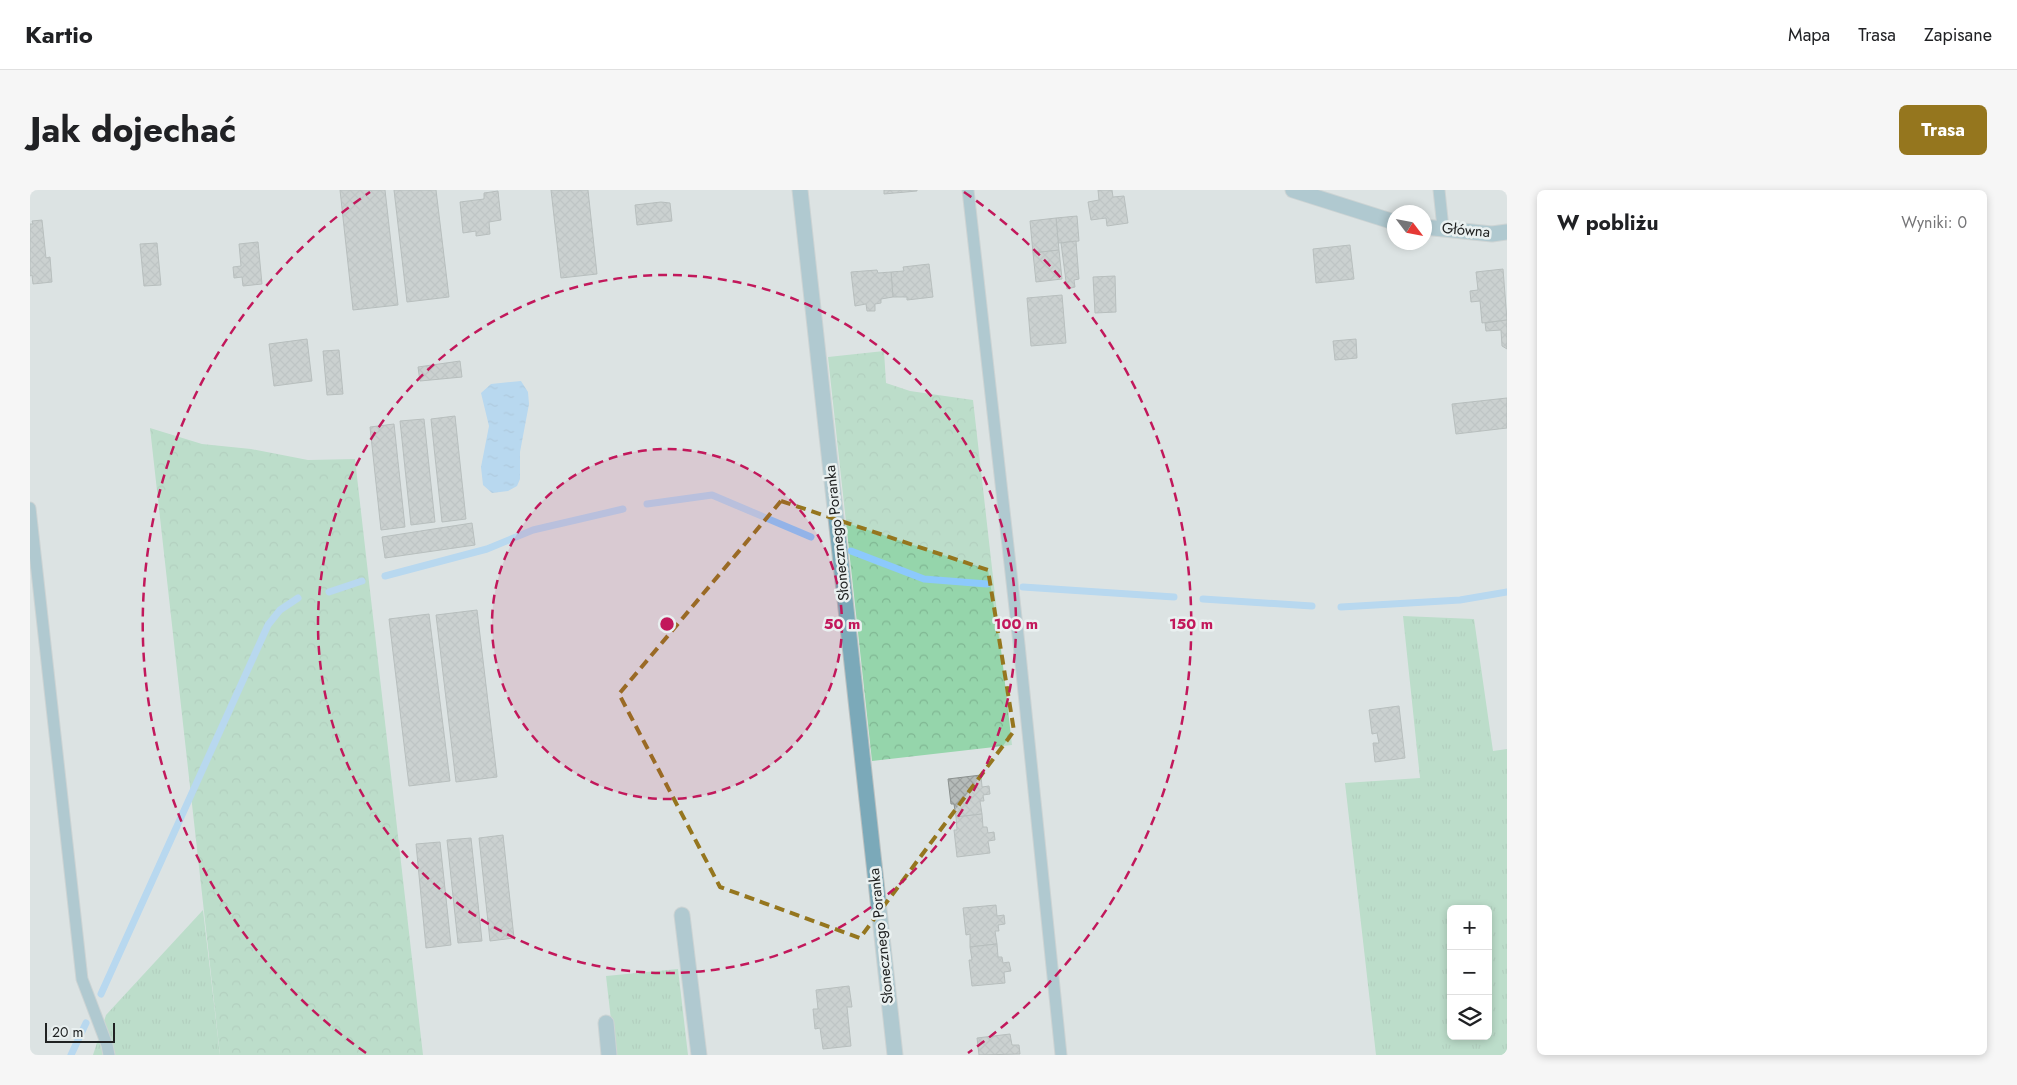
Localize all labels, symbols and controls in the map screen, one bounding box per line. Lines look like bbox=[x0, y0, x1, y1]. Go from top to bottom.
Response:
text: Kartio bbox=[25, 17, 93, 52]
text: Mapa bbox=[1788, 22, 1830, 48]
text: Trasa bbox=[1858, 22, 1896, 48]
text: Zapisane bbox=[1924, 22, 1992, 48]
text: Jak dojechać bbox=[30, 105, 236, 155]
button: Trasa bbox=[1899, 105, 1987, 155]
north arrow bbox=[1387, 205, 1432, 250]
text: W pobliżu bbox=[1557, 208, 1658, 238]
text: Wyniki: 0 bbox=[1901, 211, 1967, 234]
street label: Główna bbox=[1441, 217, 1491, 243]
street label: Słonecznego Poranka bbox=[819, 464, 855, 602]
text: 50 m bbox=[824, 613, 860, 635]
text: 100 m bbox=[994, 613, 1038, 635]
text: 150 m bbox=[1169, 613, 1213, 635]
centre of rings bbox=[658, 615, 676, 633]
street label: Słonecznego Poranka bbox=[863, 867, 899, 1005]
map controls bbox=[1447, 905, 1492, 1040]
button: + bbox=[1447, 905, 1492, 950]
button: − bbox=[1447, 950, 1492, 995]
button: layers bbox=[1447, 995, 1492, 1040]
scale bar bbox=[45, 1020, 115, 1043]
text: 20 m bbox=[52, 1022, 84, 1042]

